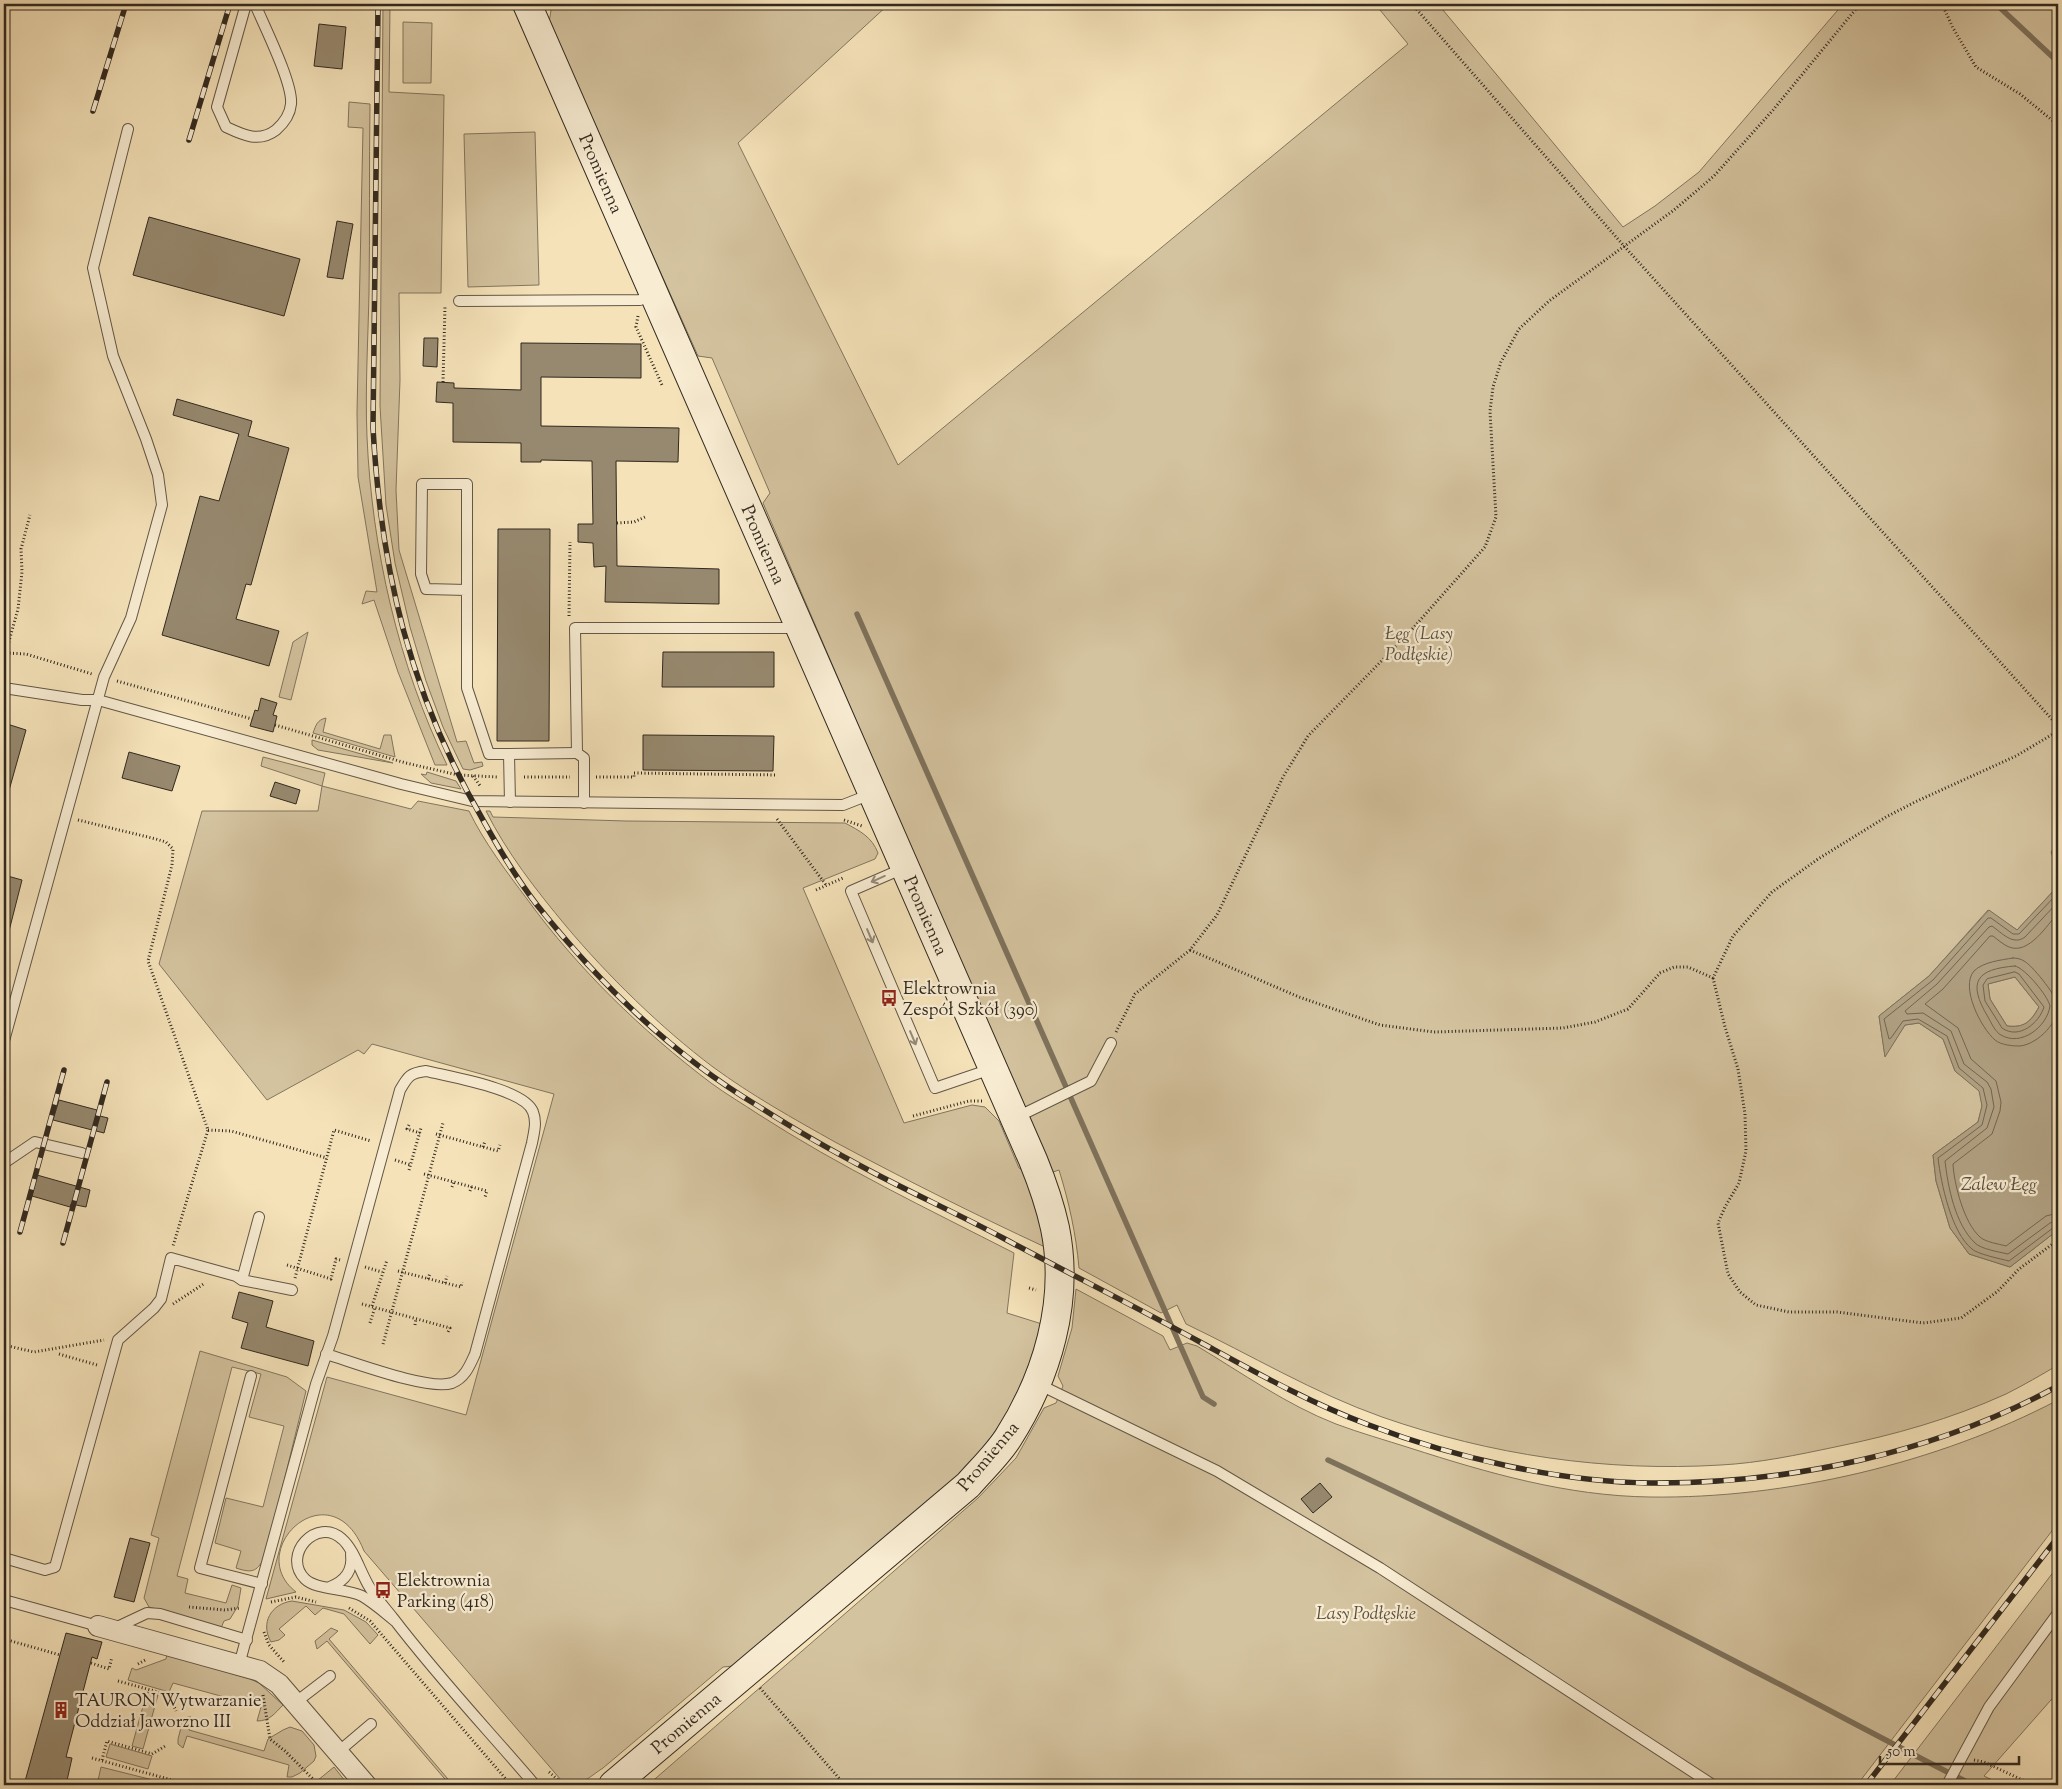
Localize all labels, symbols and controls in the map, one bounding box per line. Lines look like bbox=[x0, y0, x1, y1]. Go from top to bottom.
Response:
street label: Promienna bbox=[571, 130, 628, 218]
street label: Promienna bbox=[733, 501, 791, 589]
park label: Łęg (Lasy Podłęskie) bbox=[1385, 622, 1453, 669]
street label: Promienna bbox=[895, 872, 953, 960]
one-way arrow bbox=[871, 875, 886, 885]
one-way arrow bbox=[866, 928, 876, 943]
place label: Elektrownia Zespół Szkół (390) bbox=[903, 977, 1038, 1024]
bus stop icon: Elektrownia Zespół Szkół (390) bbox=[879, 988, 899, 1008]
one-way arrow bbox=[909, 1030, 919, 1045]
water label: Zalew Łęg bbox=[1961, 1172, 2037, 1199]
street label: Promienna bbox=[952, 1417, 1027, 1498]
place label: Elektrownia Parking (418) bbox=[397, 1569, 494, 1616]
bus stop icon: Elektrownia Parking (418) bbox=[373, 1580, 393, 1600]
park label: Lasy Podłęskie bbox=[1316, 1602, 1416, 1628]
street label: Promienna bbox=[647, 1687, 728, 1762]
place label: TAURON Wytwarzanie Oddział Jaworzno III bbox=[75, 1689, 261, 1736]
building icon: TAURON Wytwarzanie Oddział Jaworzno III bbox=[51, 1700, 71, 1720]
scale bar bbox=[1880, 1734, 2018, 1766]
text: 50 m bbox=[1886, 1742, 1916, 1763]

